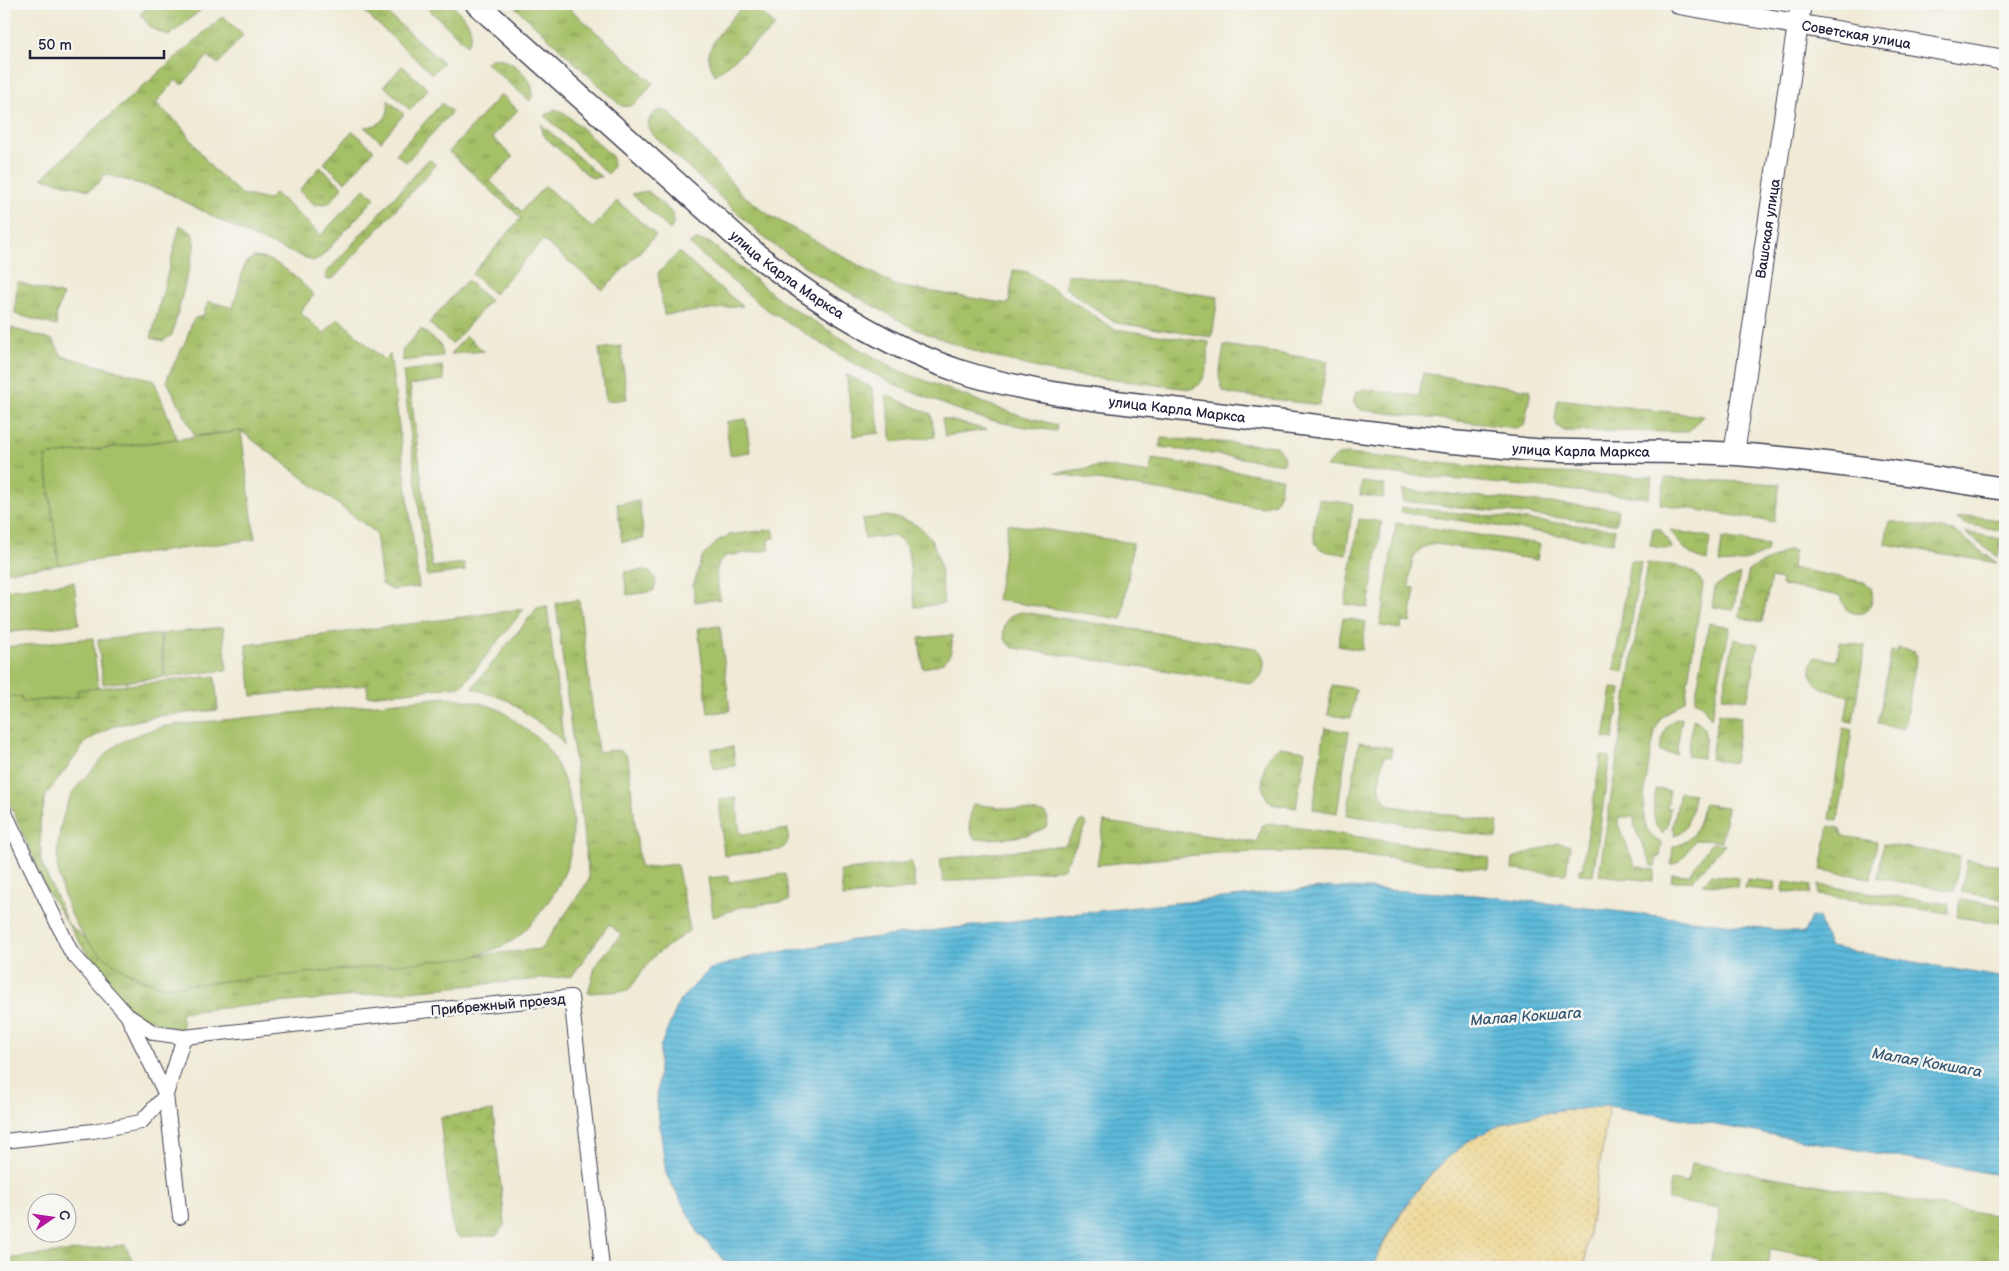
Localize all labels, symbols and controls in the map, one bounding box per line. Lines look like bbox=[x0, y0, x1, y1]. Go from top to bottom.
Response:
street label: Советская улица bbox=[1800, 17, 1913, 52]
scale bar bbox=[30, 28, 164, 60]
text: 50 m bbox=[38, 36, 72, 55]
street label: Вашская улица bbox=[1752, 177, 1784, 280]
street label: улица Карла Маркса bbox=[727, 227, 848, 323]
street label: улица Карла Маркса bbox=[1108, 393, 1247, 426]
street label: улица Карла Маркса bbox=[1511, 440, 1651, 460]
street label: Прибрежный проезд bbox=[430, 991, 567, 1019]
water label: Малая Кокшага bbox=[1470, 1004, 1583, 1030]
water label: Малая Кокшага bbox=[1870, 1044, 1984, 1082]
north arrow bbox=[28, 1194, 78, 1244]
text: С bbox=[55, 1209, 74, 1222]

